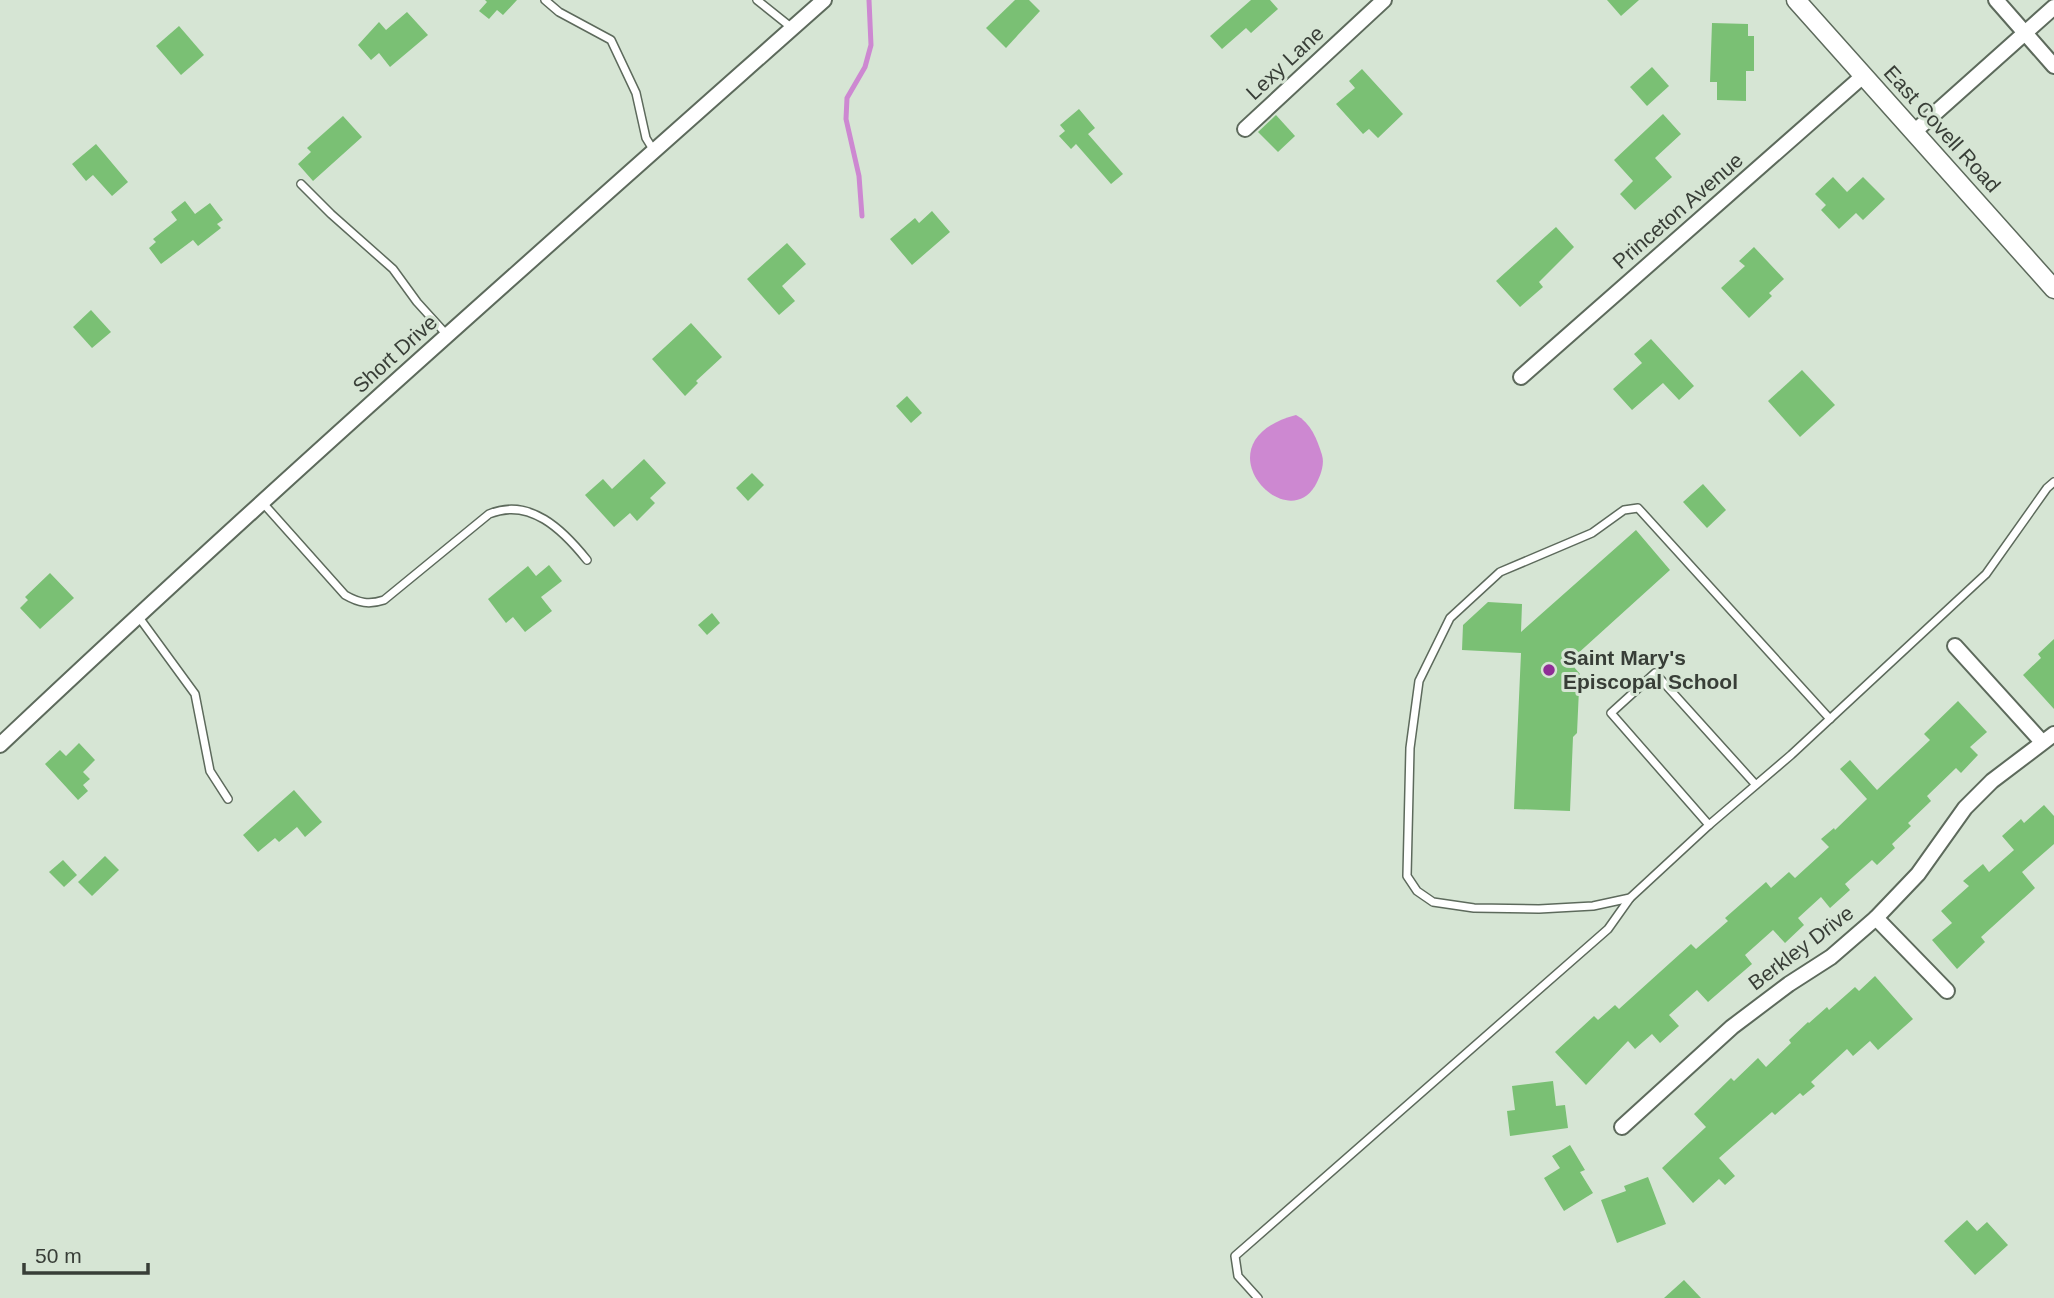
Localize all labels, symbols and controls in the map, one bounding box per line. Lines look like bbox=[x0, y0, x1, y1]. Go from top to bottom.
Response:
street label: Lexy Lane bbox=[1241, 21, 1328, 104]
street label: East Covell Road bbox=[1880, 61, 2005, 197]
street label: Princeton Avenue bbox=[1608, 148, 1747, 273]
street label: Short Drive bbox=[348, 310, 441, 397]
place label: Saint Mary's Episcopal School bbox=[1563, 646, 1738, 693]
marker: Saint Mary's Episcopal School bbox=[1541, 662, 1557, 678]
street label: Berkley Drive bbox=[1744, 901, 1857, 994]
scale bar bbox=[24, 1232, 149, 1276]
text: 50 m bbox=[35, 1244, 82, 1267]

